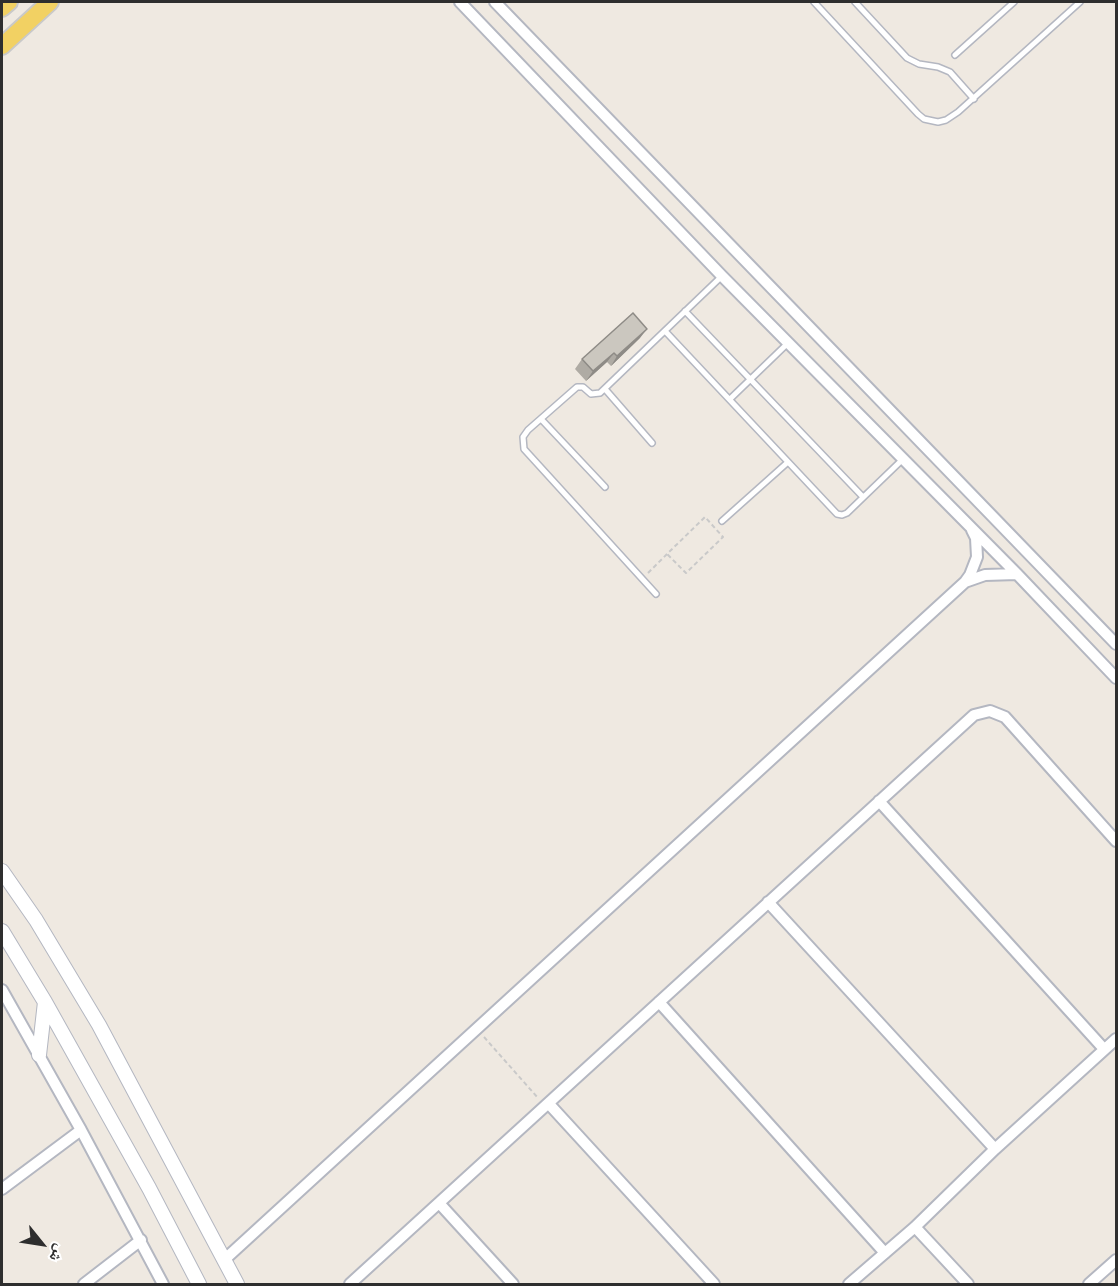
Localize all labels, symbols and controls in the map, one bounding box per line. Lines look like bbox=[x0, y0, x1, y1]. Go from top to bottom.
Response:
north arrow bbox=[12, 1214, 72, 1274]
text: ش bbox=[46, 1241, 70, 1265]

